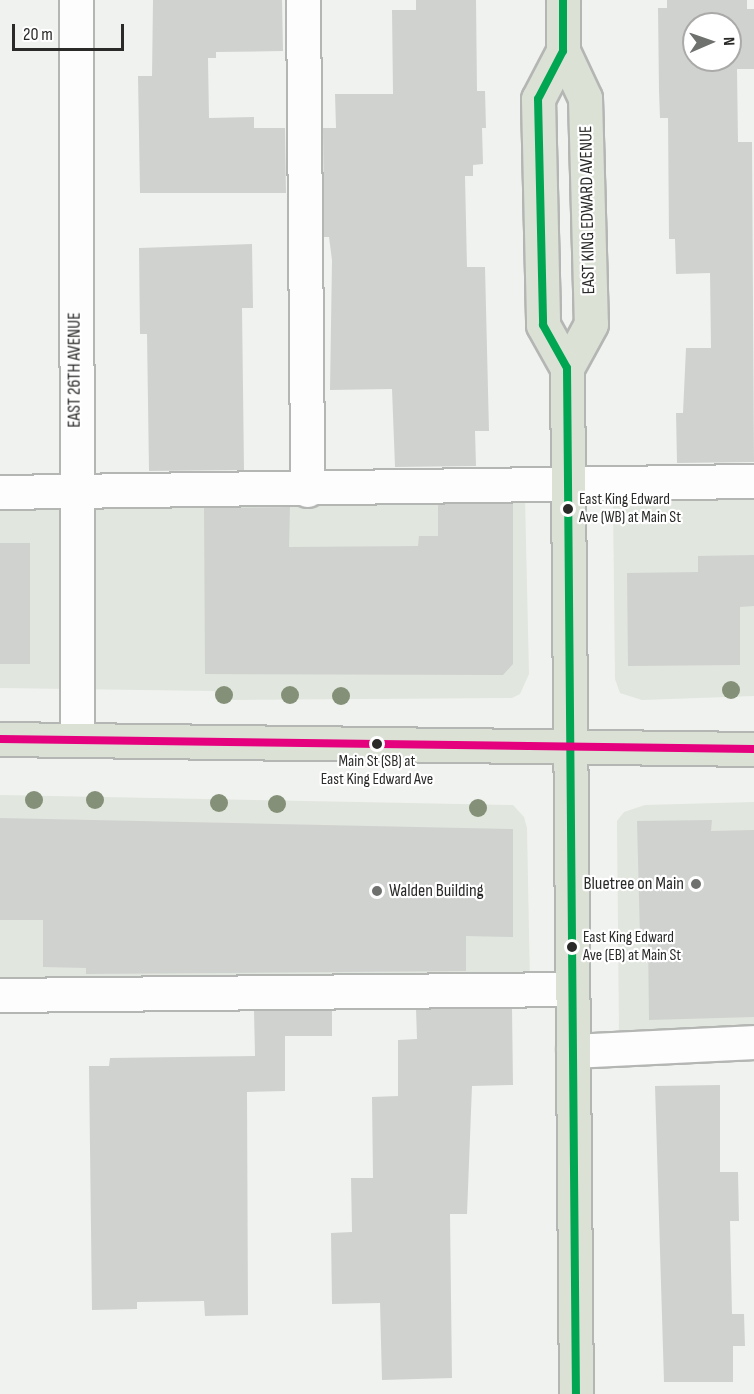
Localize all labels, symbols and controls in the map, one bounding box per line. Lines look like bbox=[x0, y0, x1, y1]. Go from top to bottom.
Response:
scale bar bbox=[15, 12, 128, 50]
north arrow bbox=[682, 12, 742, 72]
text: 20 m bbox=[23, 24, 53, 45]
text: N bbox=[719, 37, 738, 46]
street label: EAST KING EDWARD AVENUE bbox=[576, 125, 600, 295]
street label: EAST 26TH AVENUE bbox=[64, 312, 86, 428]
place label: East King Edward Ave (WB) at Main St bbox=[579, 490, 681, 528]
marker: East King Edward Ave (WB) at Main St bbox=[562, 503, 574, 515]
marker: Main St (SB) at East King Edward Ave bbox=[371, 738, 383, 750]
place label: Main St (SB) at East King Edward Ave bbox=[321, 752, 433, 790]
place label: Bluetree on Main bbox=[584, 873, 684, 895]
marker: Bluetree on Main bbox=[689, 877, 703, 891]
place label: Walden Building bbox=[389, 880, 484, 902]
marker: Walden Building bbox=[370, 884, 384, 898]
place label: East King Edward Ave (EB) at Main St bbox=[583, 928, 681, 966]
marker: East King Edward Ave (EB) at Main St bbox=[566, 941, 578, 953]

